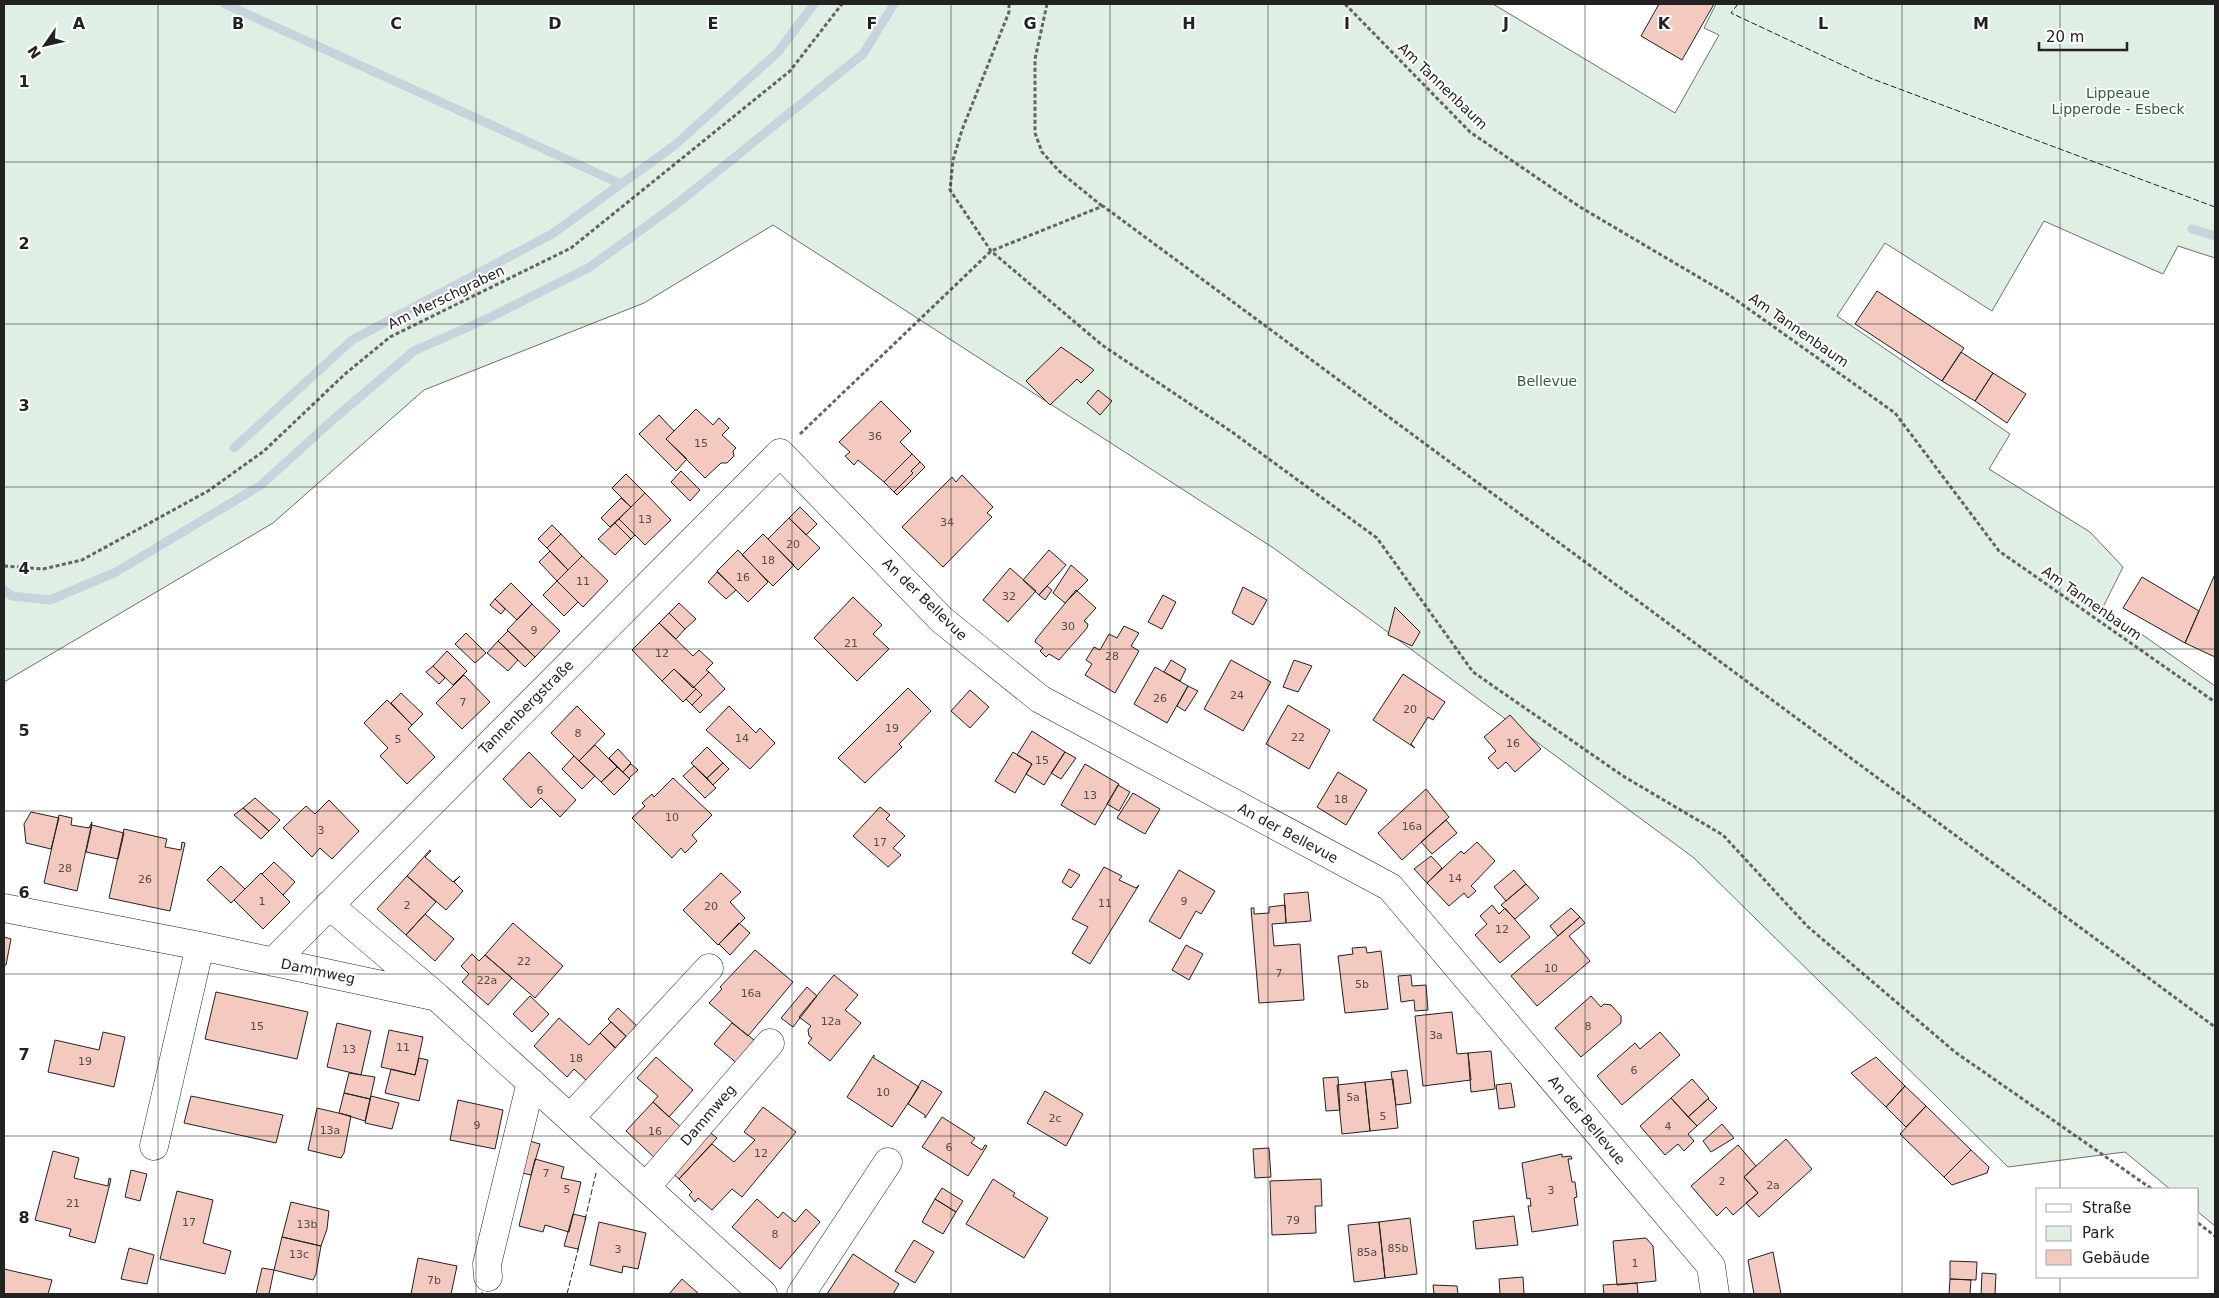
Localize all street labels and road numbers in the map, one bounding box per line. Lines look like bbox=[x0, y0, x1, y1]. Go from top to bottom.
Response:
street label: Am Tannenbaum bbox=[1395, 39, 1491, 133]
street label: Am Merschgraben bbox=[385, 262, 507, 332]
street label: Am Tannenbaum bbox=[1746, 290, 1852, 370]
street label: An der Bellevue bbox=[880, 555, 970, 643]
street label: Am Tannenbaum bbox=[2039, 563, 2145, 643]
street label: Tannenbergstraße bbox=[475, 657, 576, 758]
street label: An der Bellevue bbox=[1235, 800, 1341, 866]
street label: Dammweg bbox=[279, 955, 357, 987]
street label: An der Bellevue bbox=[1545, 1072, 1629, 1168]
street label: Dammweg bbox=[677, 1081, 739, 1149]

